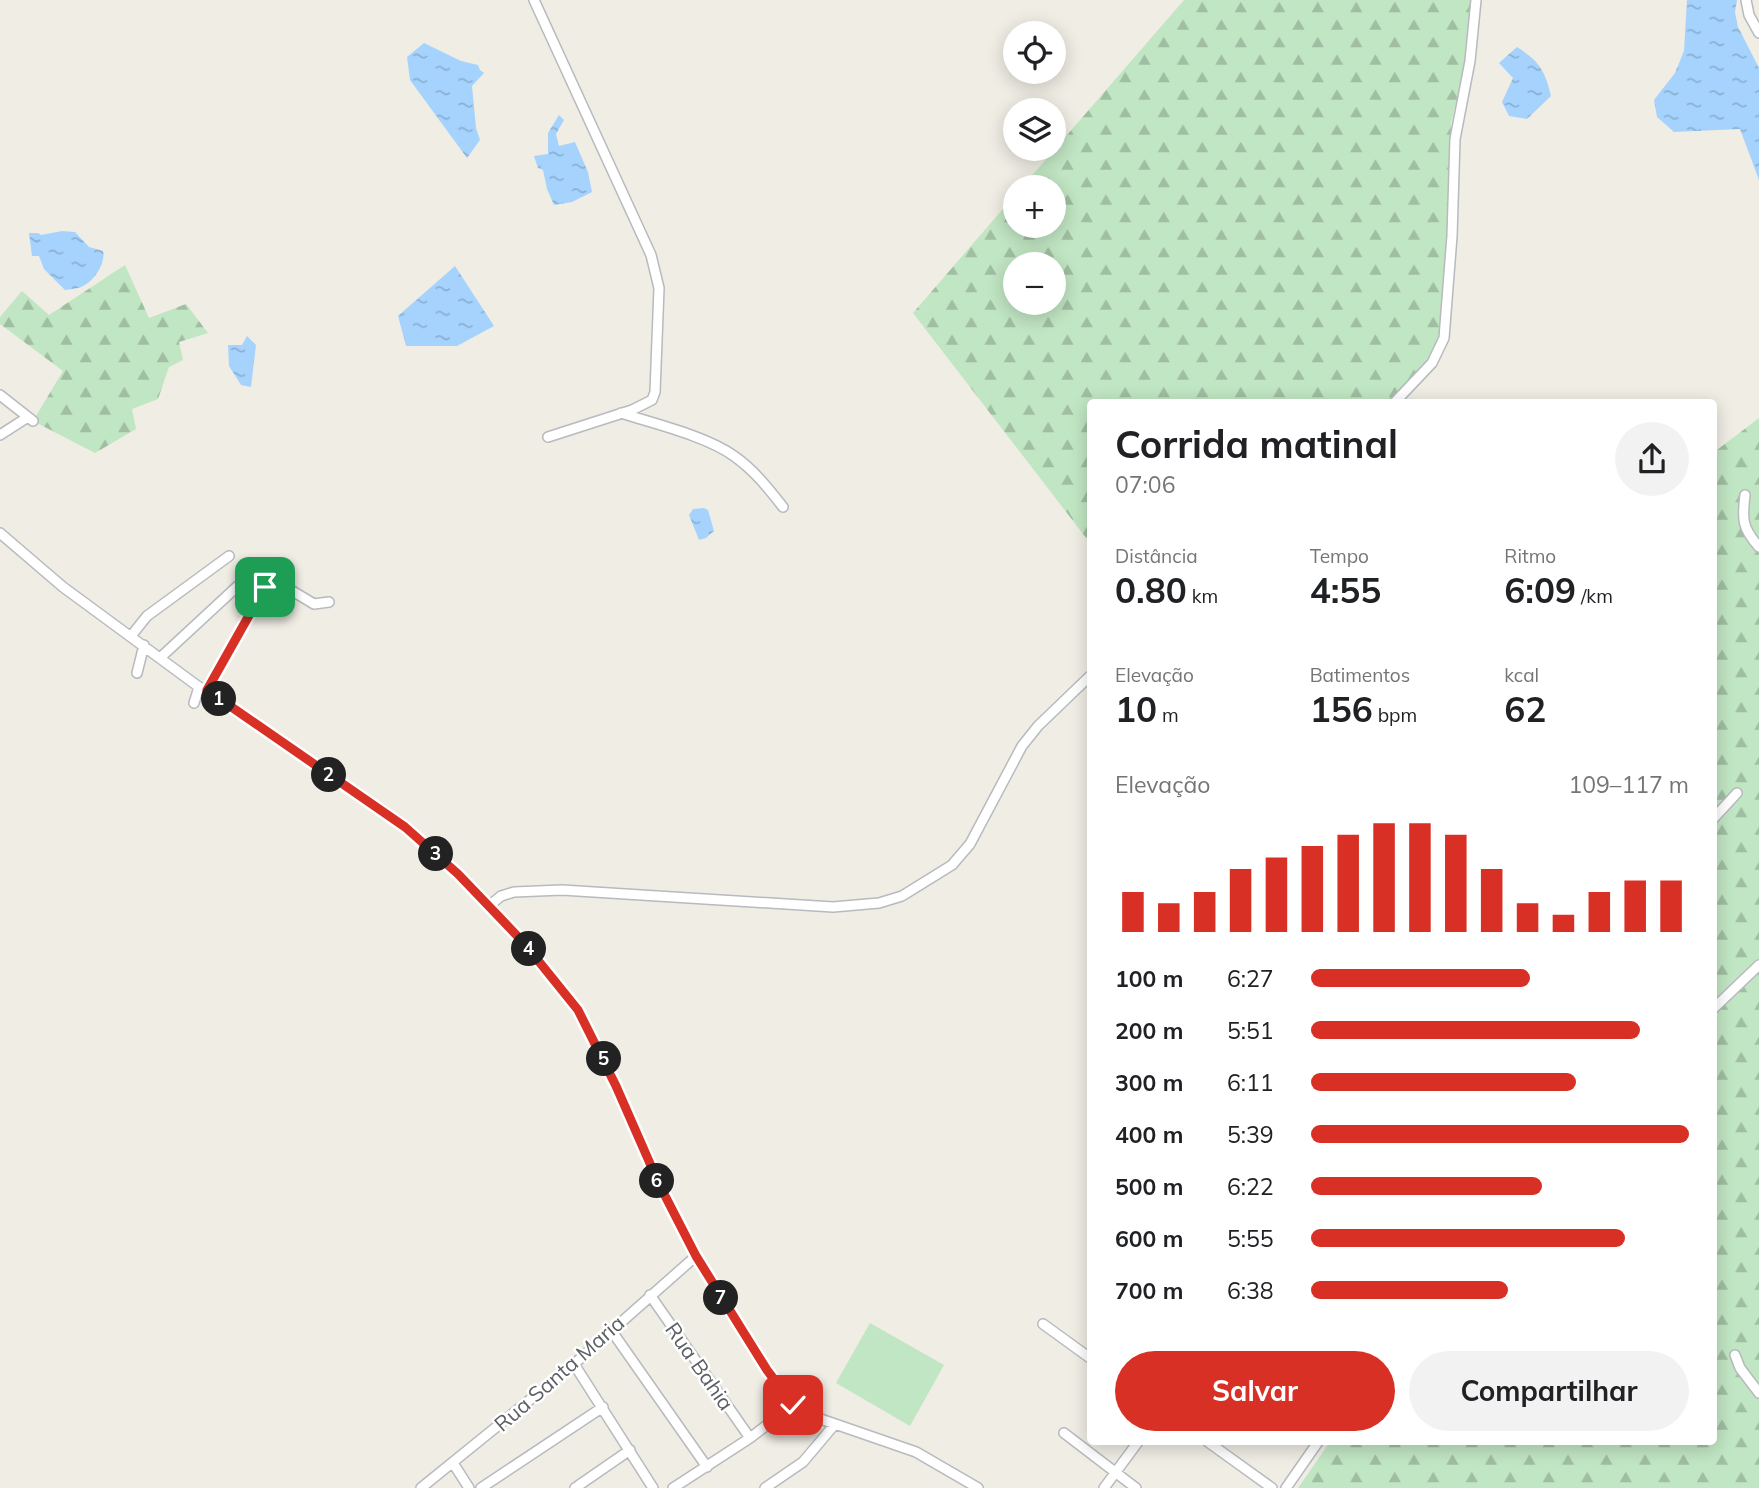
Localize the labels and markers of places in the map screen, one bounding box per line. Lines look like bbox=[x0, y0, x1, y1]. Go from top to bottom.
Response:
pin bbox=[235, 557, 295, 617]
pin: 1 bbox=[202, 682, 236, 716]
pin: 2 bbox=[312, 758, 346, 792]
pin: 3 bbox=[418, 836, 453, 872]
pin: 4 bbox=[512, 932, 546, 967]
pin: 5 bbox=[586, 1042, 622, 1076]
pin: 6 bbox=[640, 1164, 674, 1198]
pin: 7 bbox=[704, 1280, 738, 1316]
pin bbox=[763, 1375, 823, 1435]

